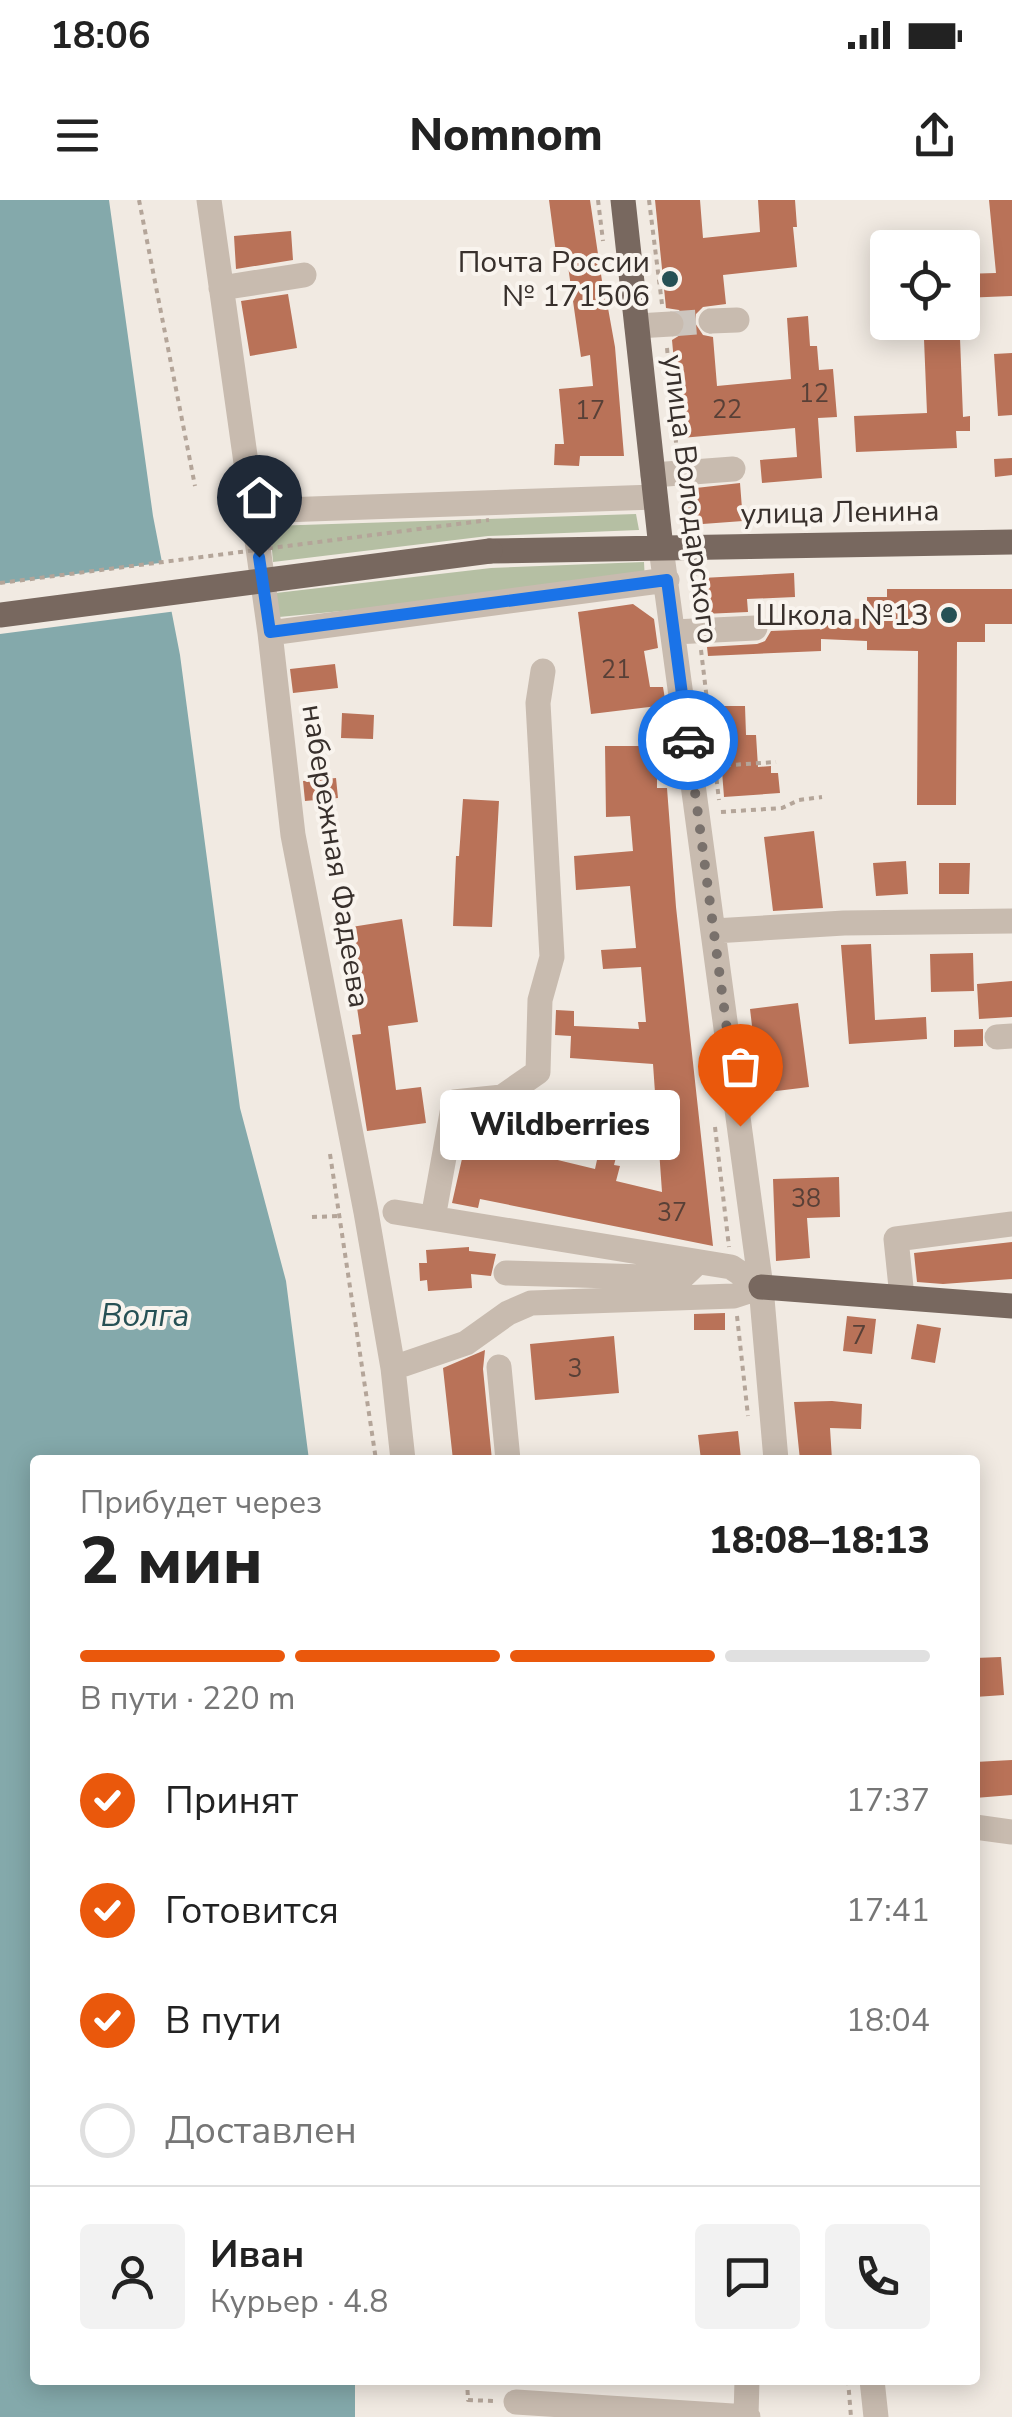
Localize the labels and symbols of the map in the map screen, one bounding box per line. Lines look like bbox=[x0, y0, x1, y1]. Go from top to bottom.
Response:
place label: Почта России № 171506 bbox=[458, 242, 650, 317]
marker: Почта России № 171506 bbox=[659, 268, 681, 290]
street label: улица Володарского bbox=[652, 352, 729, 646]
house number: 12 bbox=[799, 377, 829, 411]
house number: 22 bbox=[712, 393, 742, 427]
house number: 17 bbox=[575, 394, 605, 428]
pin bbox=[217, 455, 302, 558]
street label: улица Ленина bbox=[740, 490, 940, 535]
place label: Школа №13 bbox=[755, 595, 929, 636]
marker: Школа №13 bbox=[938, 604, 960, 626]
house number: 21 bbox=[601, 653, 631, 687]
courier bbox=[638, 690, 738, 790]
street label: набережная Фадеева bbox=[291, 701, 380, 1011]
pin bbox=[698, 1024, 783, 1127]
callout: Wildberries bbox=[440, 1091, 680, 1161]
house number: 38 bbox=[791, 1182, 821, 1216]
house number: 37 bbox=[657, 1196, 687, 1230]
water label: Волга bbox=[101, 1294, 189, 1337]
house number: 7 bbox=[851, 1319, 867, 1353]
house number: 3 bbox=[567, 1352, 583, 1386]

